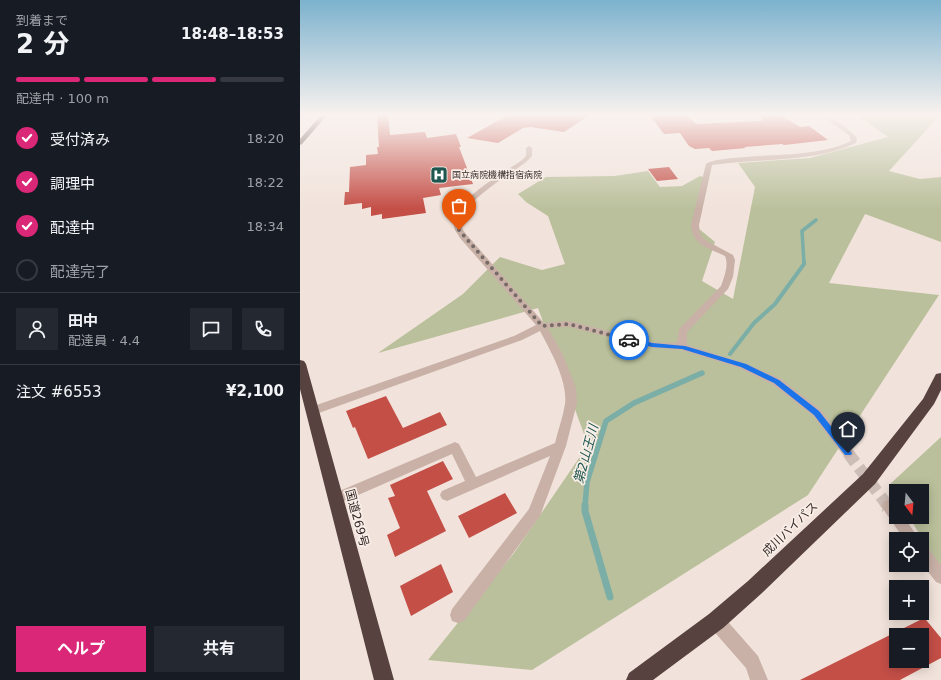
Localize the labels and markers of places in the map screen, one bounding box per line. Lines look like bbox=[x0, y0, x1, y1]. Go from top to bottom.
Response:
hospital icon: 国立病院機構指宿病院 bbox=[429, 165, 449, 185]
place label: 国立病院機構指宿病院 bbox=[452, 169, 542, 180]
pin bbox=[442, 189, 476, 230]
pin bbox=[831, 412, 865, 453]

